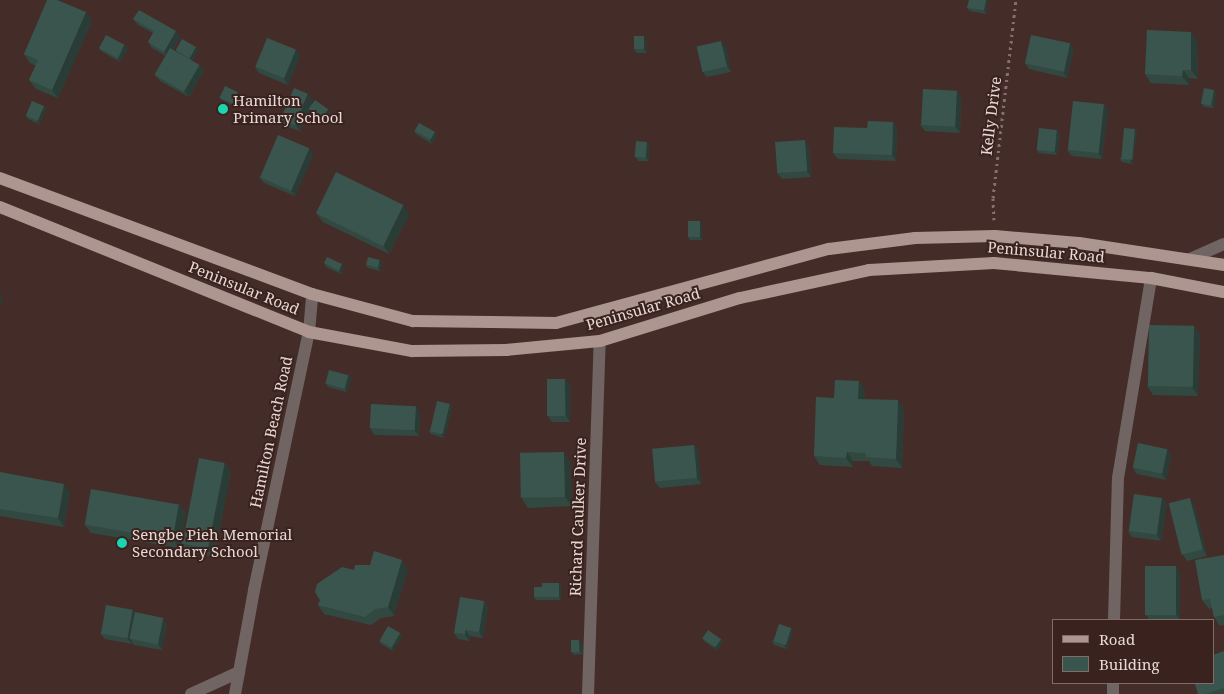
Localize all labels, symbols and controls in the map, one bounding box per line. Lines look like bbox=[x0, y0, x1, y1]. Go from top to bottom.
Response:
street label: Kelly Drive bbox=[977, 76, 1005, 156]
place label: Hamilton Primary School bbox=[233, 91, 343, 126]
marker: Hamilton Primary School bbox=[217, 103, 229, 115]
street label: Peninsular Road bbox=[987, 238, 1105, 266]
street label: Peninsular Road bbox=[186, 258, 302, 318]
street label: Peninsular Road bbox=[584, 284, 702, 334]
street label: Hamilton Beach Road bbox=[246, 354, 296, 510]
street label: Richard Caulker Drive bbox=[566, 437, 590, 597]
place label: Sengbe Pieh Memorial Secondary School bbox=[132, 525, 292, 560]
marker: Sengbe Pieh Memorial Secondary School bbox=[116, 537, 128, 549]
legend bbox=[1052, 619, 1214, 684]
text: Road bbox=[1099, 629, 1135, 649]
text: Building bbox=[1099, 654, 1160, 674]

